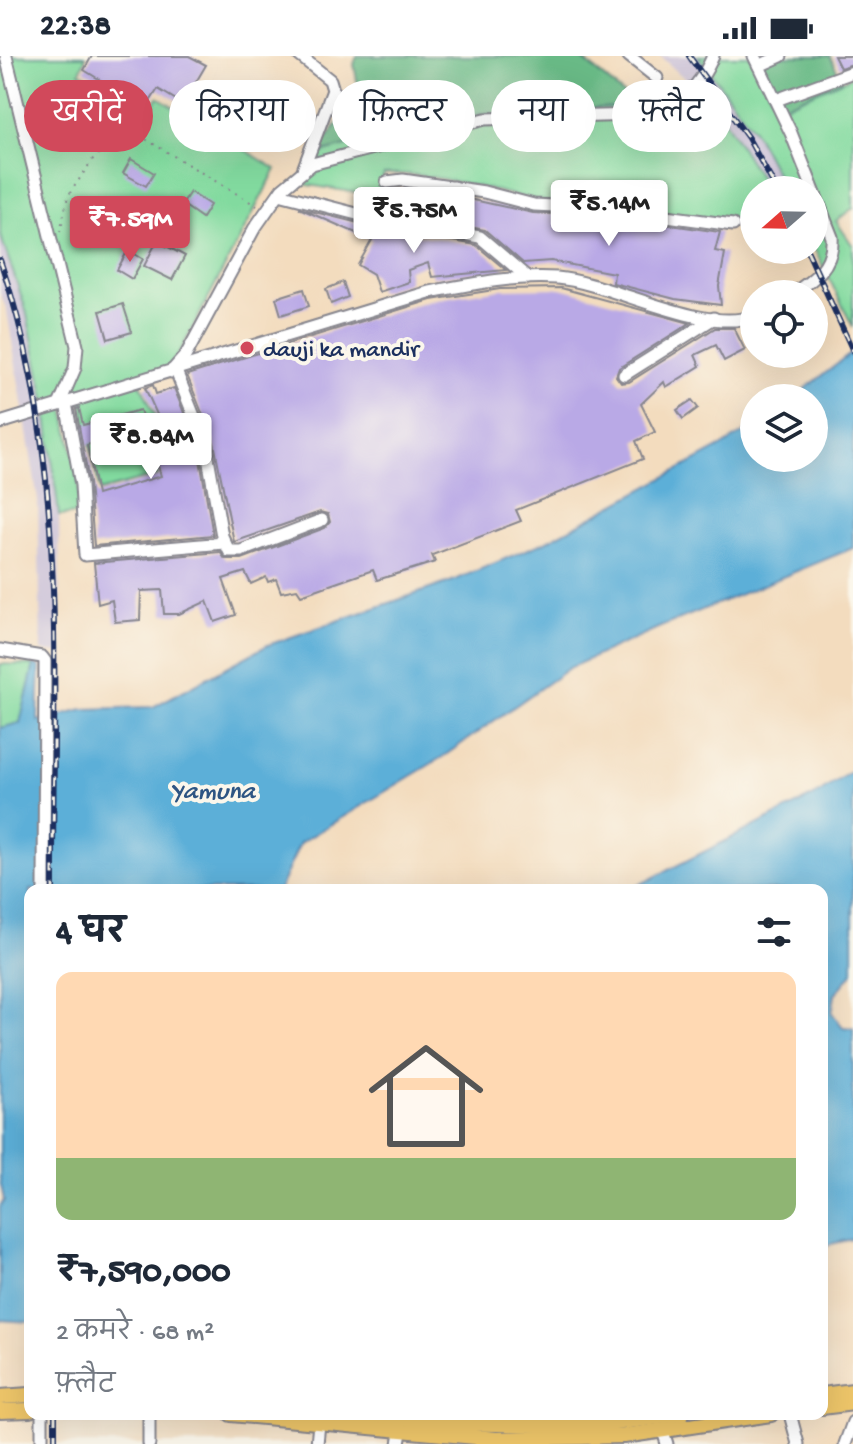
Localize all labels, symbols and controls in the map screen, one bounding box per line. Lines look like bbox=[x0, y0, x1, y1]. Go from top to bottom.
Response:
text: 22:38 bbox=[40, 11, 111, 46]
chip: खरीदें bbox=[24, 80, 153, 152]
chip: किराया bbox=[169, 80, 316, 152]
chip: फ़िल्टर bbox=[332, 80, 475, 152]
chip: नया bbox=[491, 80, 596, 152]
chip: फ़्लैट bbox=[612, 80, 732, 152]
north arrow bbox=[740, 176, 828, 264]
map controls bbox=[740, 176, 828, 472]
pin: ₹5.14M bbox=[544, 180, 674, 248]
pin: ₹5.75M bbox=[349, 187, 479, 255]
text: ₹5.14M bbox=[569, 190, 649, 221]
pin: ₹7.59M bbox=[65, 196, 195, 264]
text: ₹5.75M bbox=[372, 197, 456, 228]
text: ₹7.59M bbox=[88, 206, 172, 237]
button: locate bbox=[740, 280, 828, 368]
place label: dauji ka mandir bbox=[263, 337, 421, 366]
marker: dauji ka mandir bbox=[238, 339, 256, 357]
button: layers bbox=[740, 384, 828, 472]
pin: ₹8.84M bbox=[86, 413, 216, 481]
text: ₹8.84M bbox=[109, 423, 193, 454]
water label: Yamuna bbox=[171, 778, 257, 809]
icon: filters bbox=[752, 910, 796, 954]
text: 4 घर bbox=[56, 915, 125, 955]
icon: home bbox=[354, 1024, 498, 1168]
text: ₹7,590,000 bbox=[56, 1254, 231, 1294]
text: 2 कमरे · 68 m² bbox=[56, 1319, 214, 1350]
text: फ़्लैट bbox=[56, 1372, 115, 1403]

